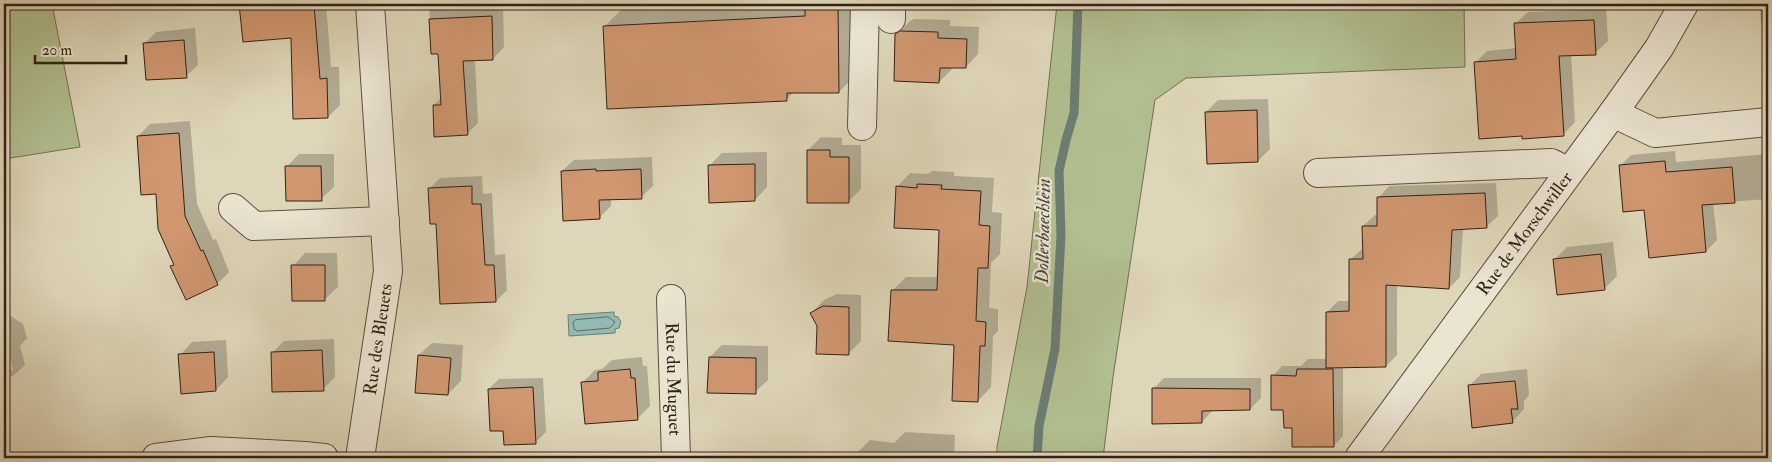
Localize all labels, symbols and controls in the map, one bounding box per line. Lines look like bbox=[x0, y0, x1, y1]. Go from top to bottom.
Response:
scale bar bbox=[35, 32, 126, 64]
text: 20 m bbox=[42, 41, 72, 60]
street label: Rue de Morschwiller bbox=[1472, 167, 1578, 300]
water label: Dollerbaechlein bbox=[1030, 178, 1056, 285]
street label: Rue des Bleuets bbox=[359, 282, 398, 397]
street label: Rue du Muguet bbox=[660, 322, 686, 436]

